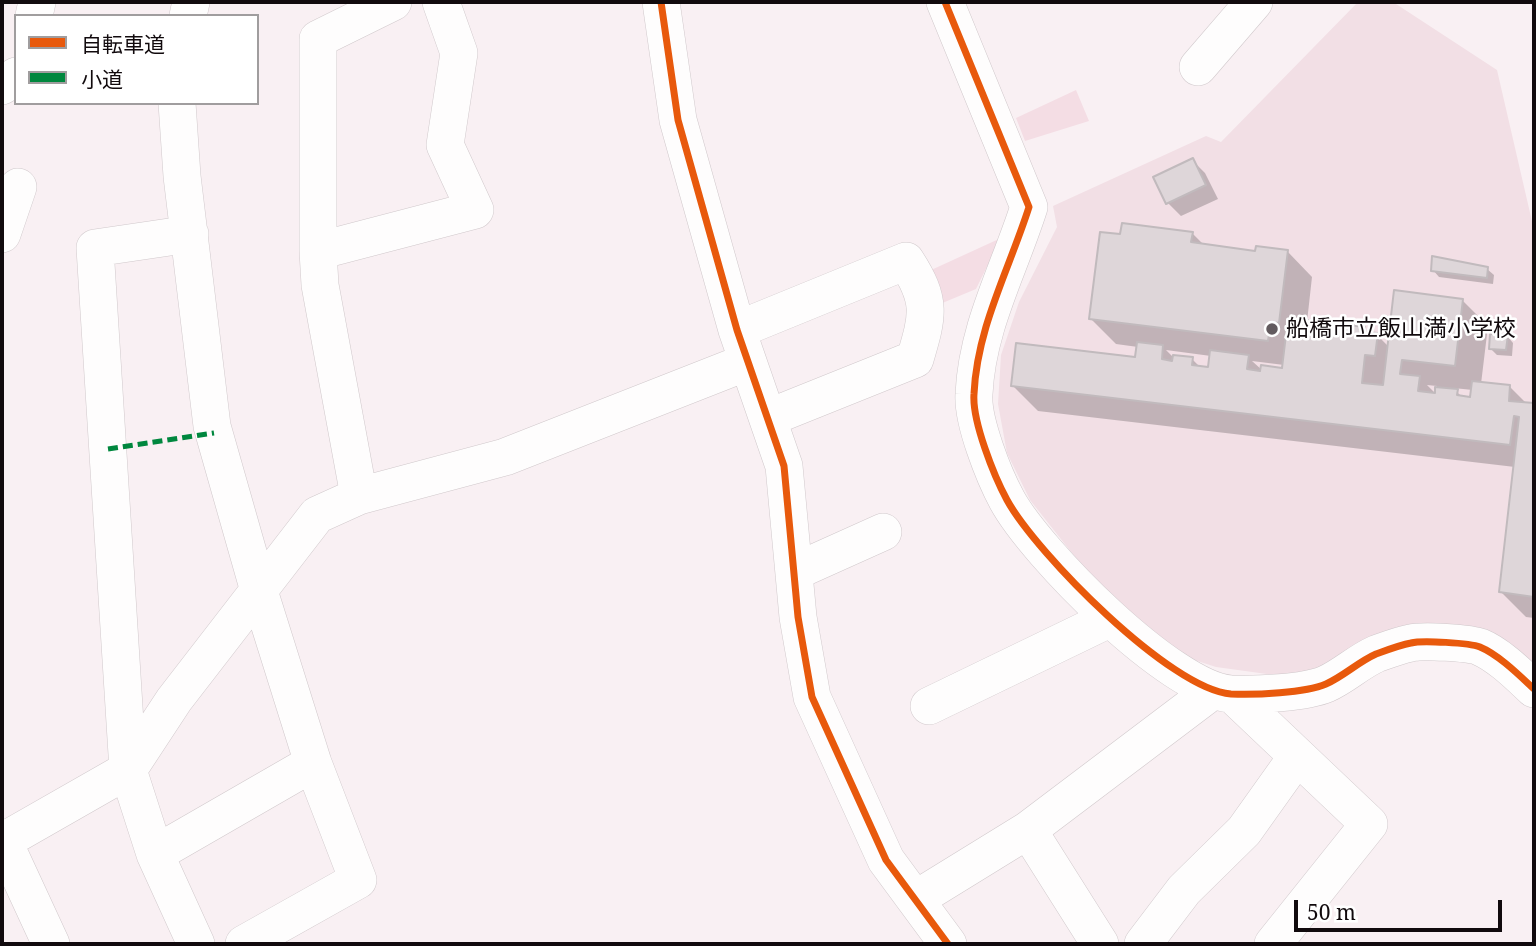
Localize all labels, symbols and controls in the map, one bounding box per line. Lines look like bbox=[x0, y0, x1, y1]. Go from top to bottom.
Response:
legend bbox=[14, 14, 259, 105]
text: 自転車道 bbox=[81, 30, 165, 58]
text: 小道 bbox=[81, 65, 123, 93]
place label: 船橋市立飯山満小学校 bbox=[1286, 315, 1516, 343]
marker: 船橋市立飯山満小学校 bbox=[1264, 321, 1280, 337]
scale bar bbox=[1298, 886, 1506, 930]
text: 50 m bbox=[1307, 898, 1356, 926]

